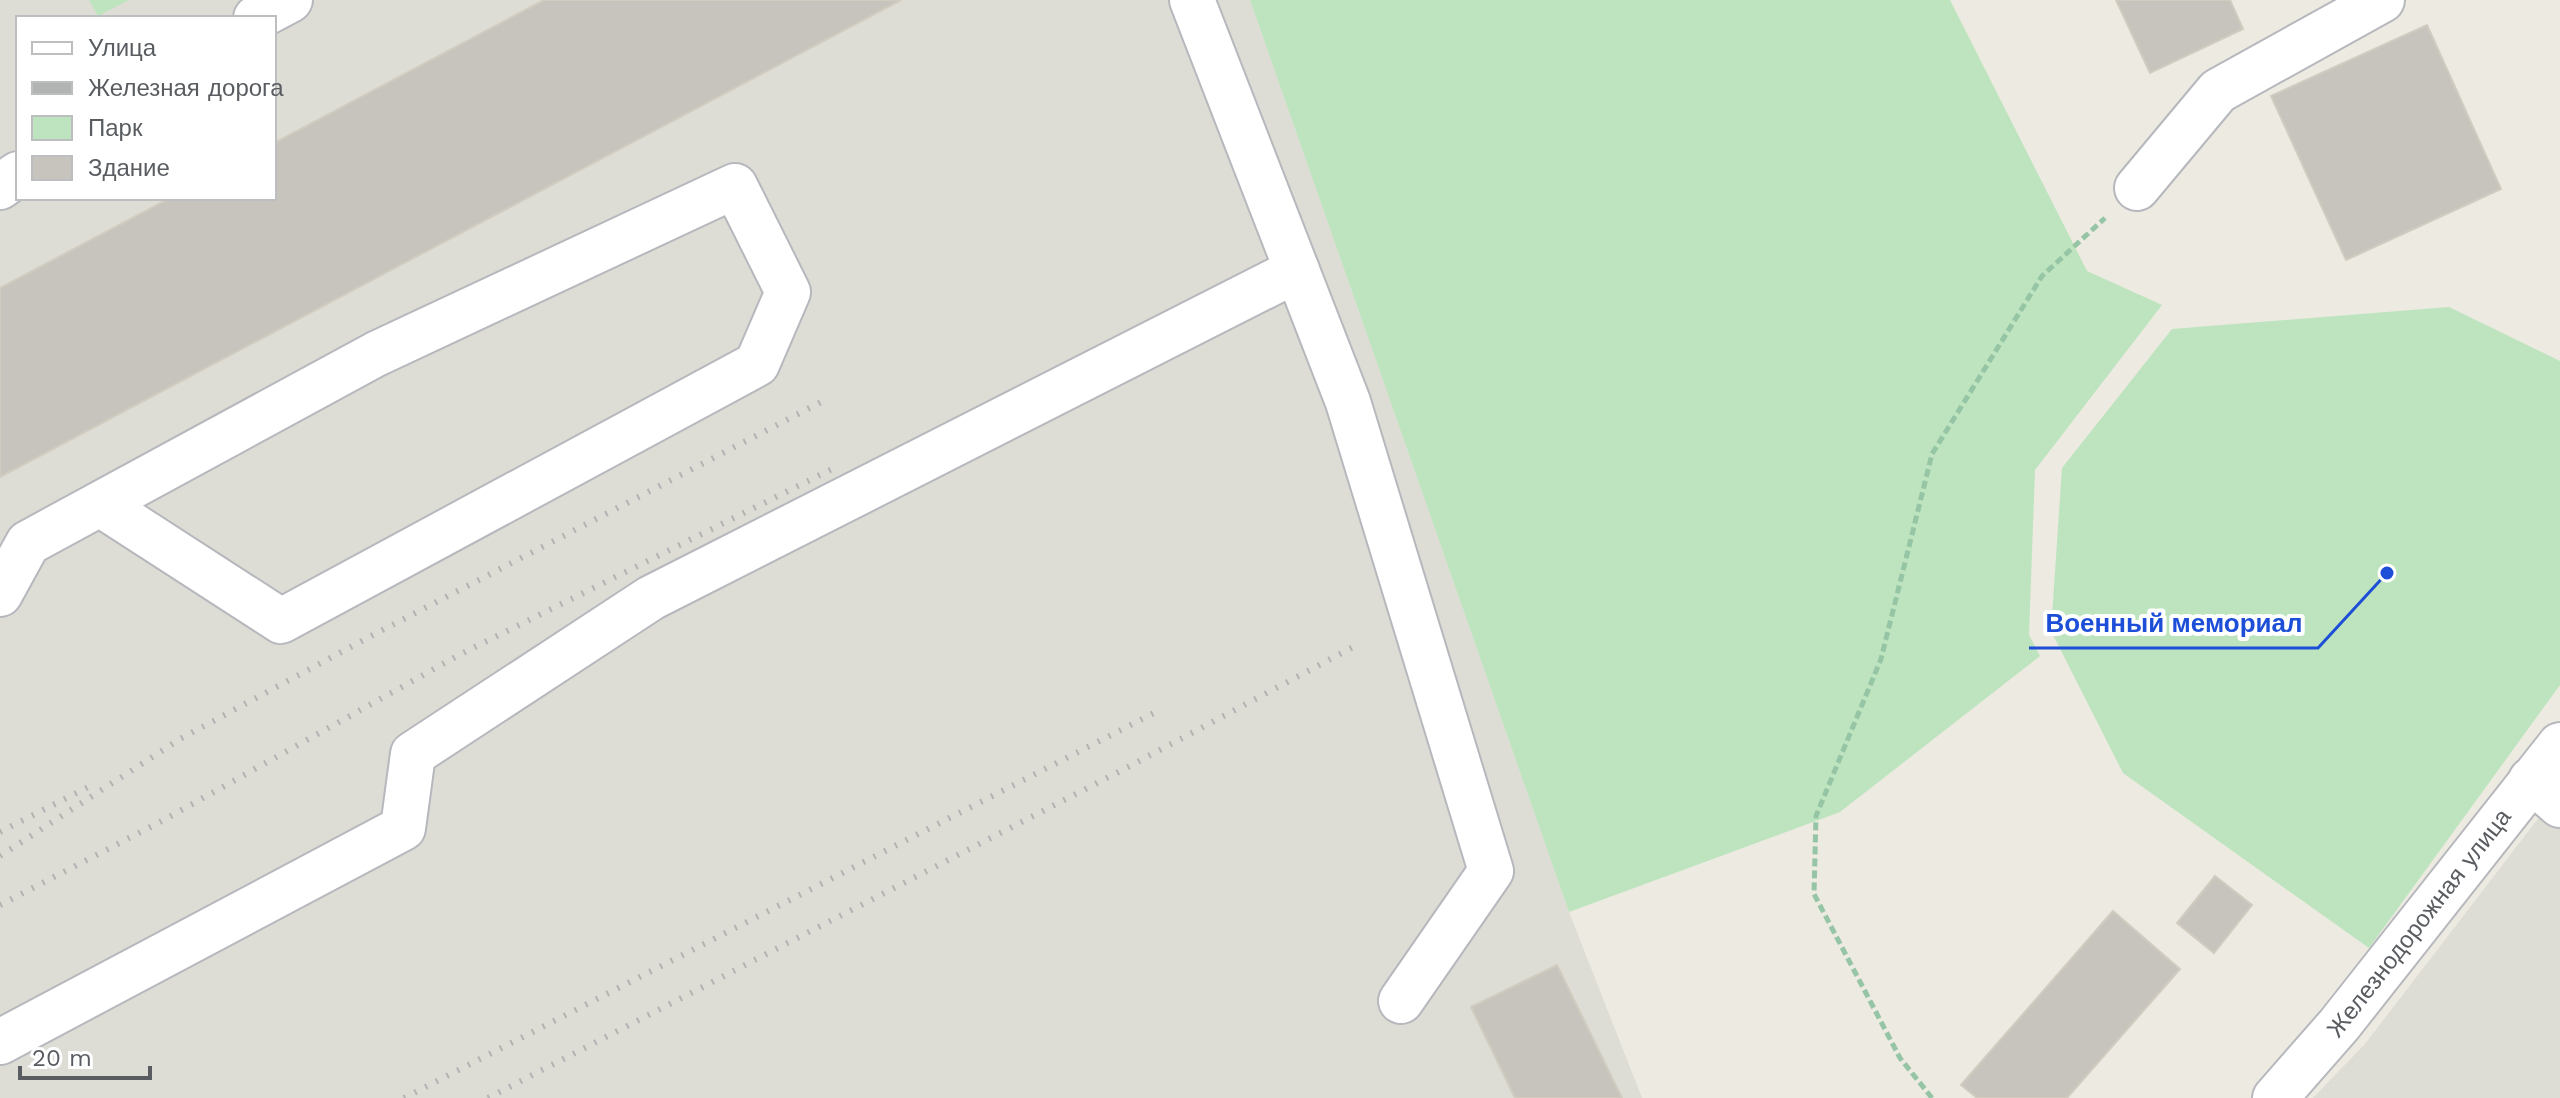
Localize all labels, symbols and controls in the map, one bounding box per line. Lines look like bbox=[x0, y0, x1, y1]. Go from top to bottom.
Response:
legend bbox=[16, 16, 276, 200]
text: Улица bbox=[88, 34, 157, 62]
text: Железная дорога bbox=[88, 74, 284, 102]
text: Парк bbox=[88, 114, 143, 142]
text: Здание bbox=[88, 154, 170, 182]
callout: Военный мемориал bbox=[2029, 598, 2318, 648]
text: Военный мемориал bbox=[2045, 608, 2303, 638]
street label: Железнодорожная улица bbox=[2321, 803, 2517, 1043]
scale bar bbox=[20, 1030, 150, 1080]
text: 20 m bbox=[32, 1044, 92, 1072]

